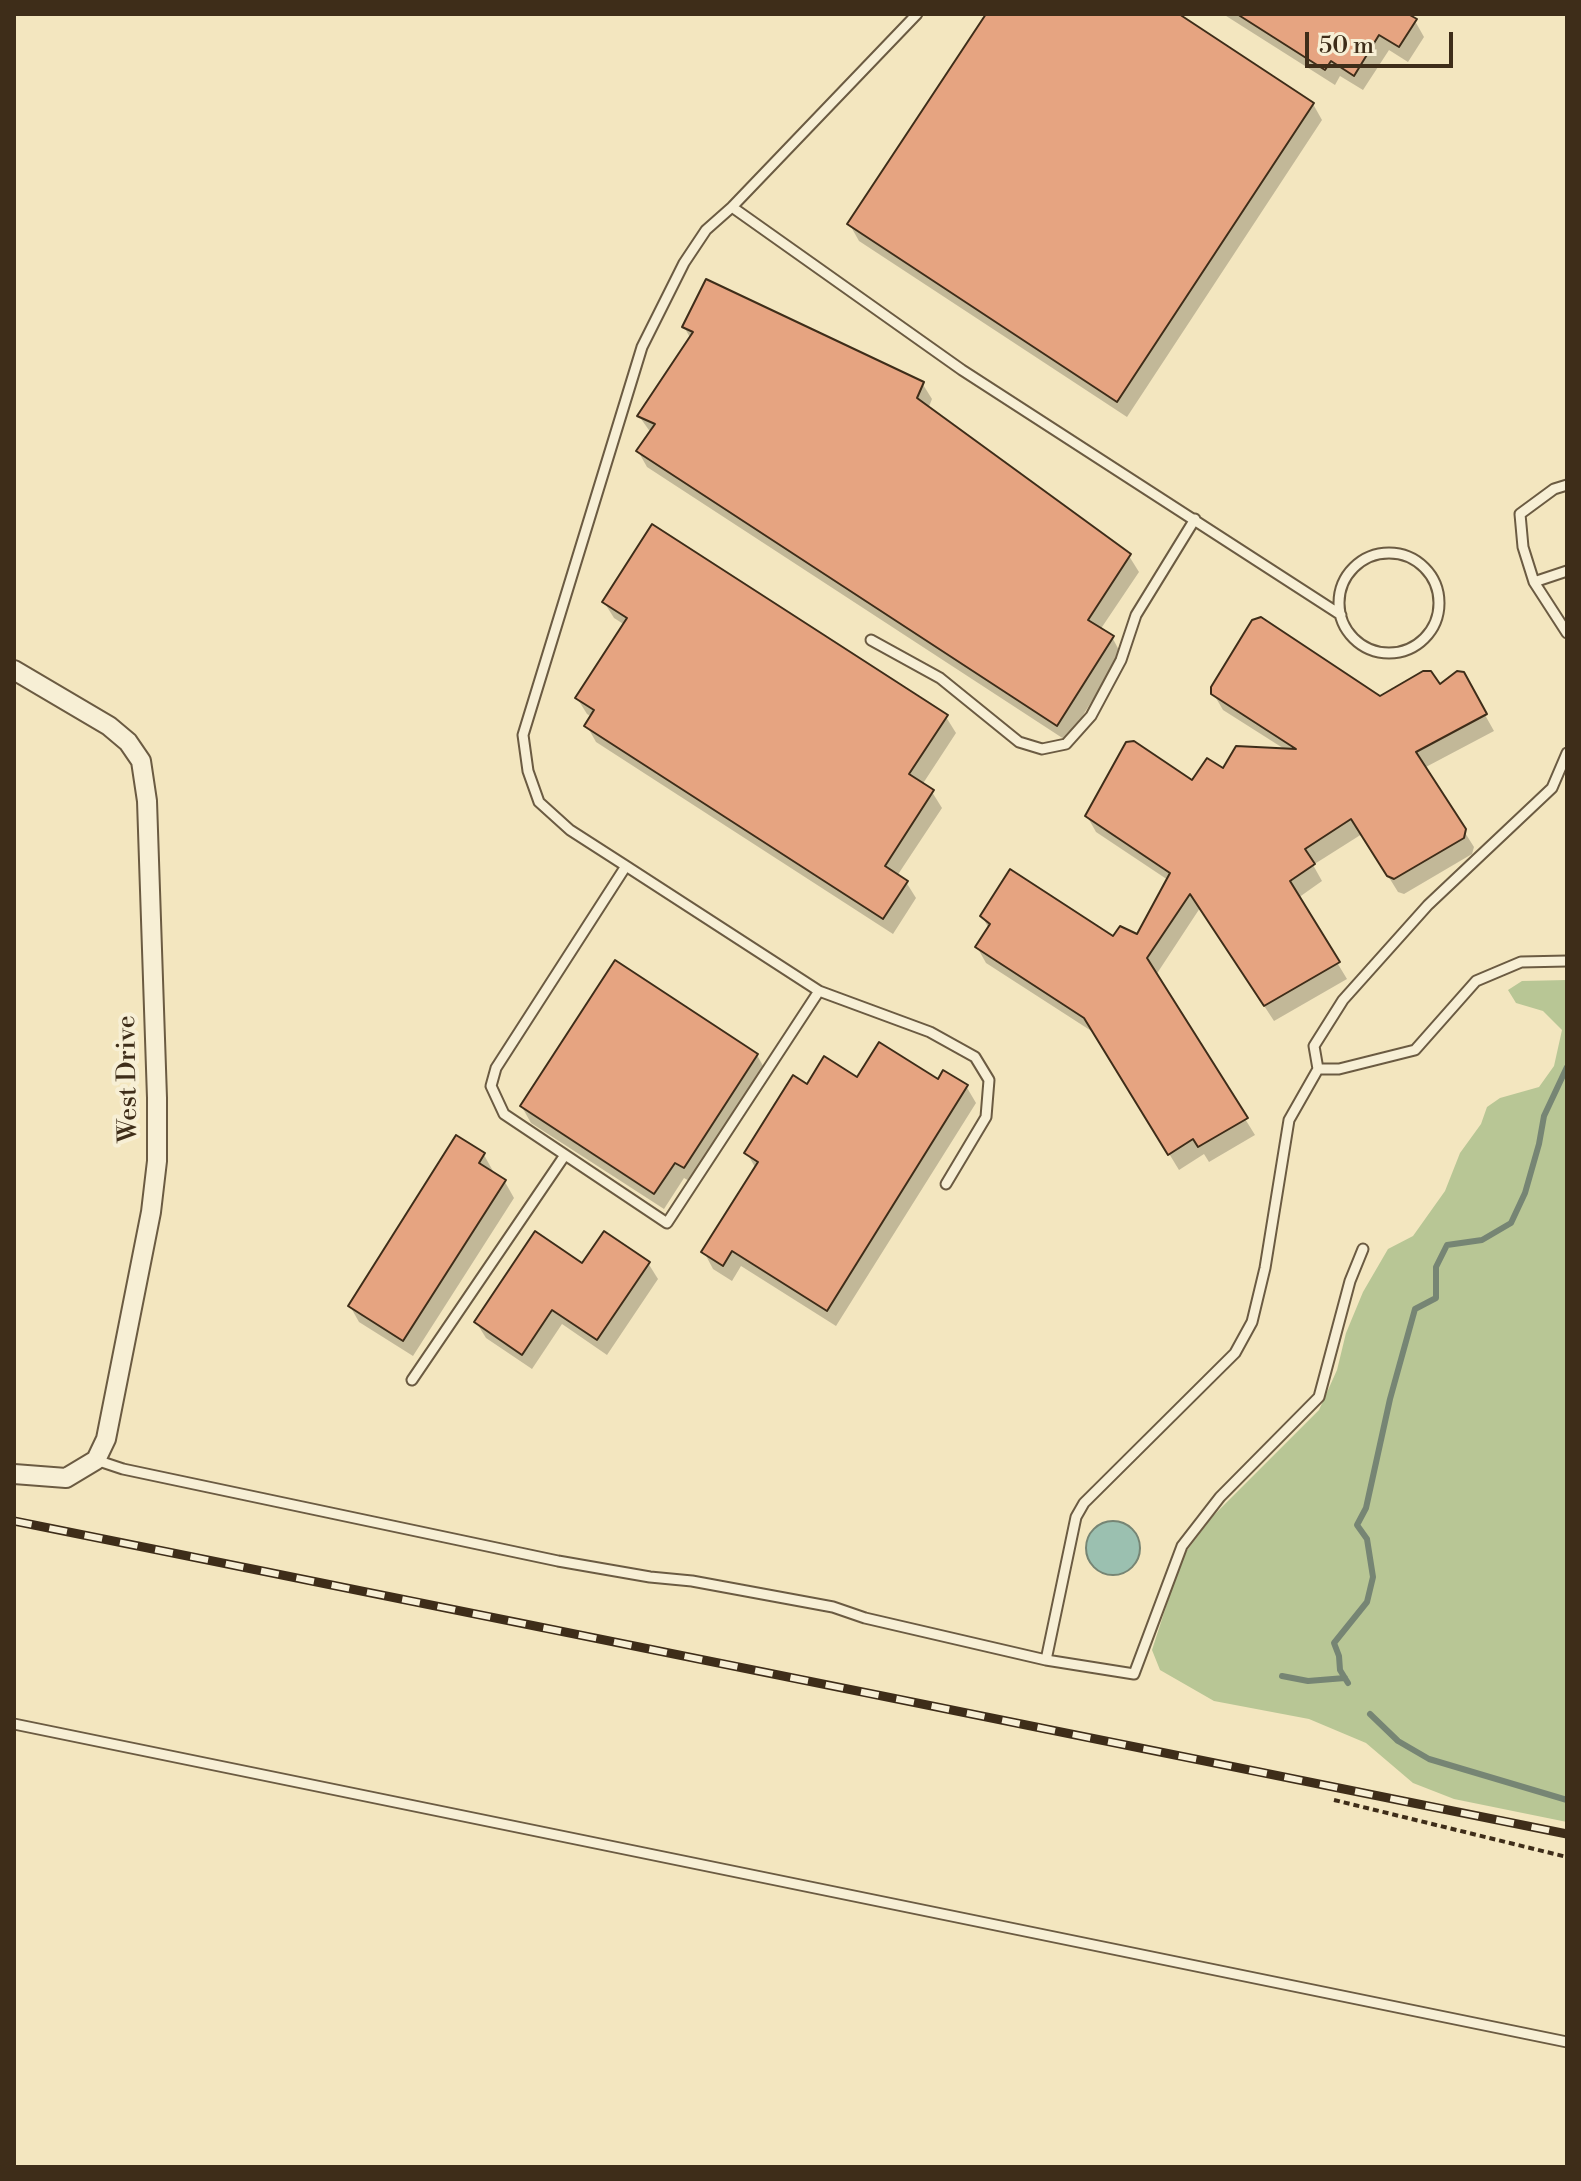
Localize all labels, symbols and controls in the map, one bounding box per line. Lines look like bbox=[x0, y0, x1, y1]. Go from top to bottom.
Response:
scale bar bbox=[1309, 16, 1457, 66]
text: 50 m bbox=[1319, 31, 1374, 61]
street label: West Drive bbox=[112, 1015, 146, 1143]

